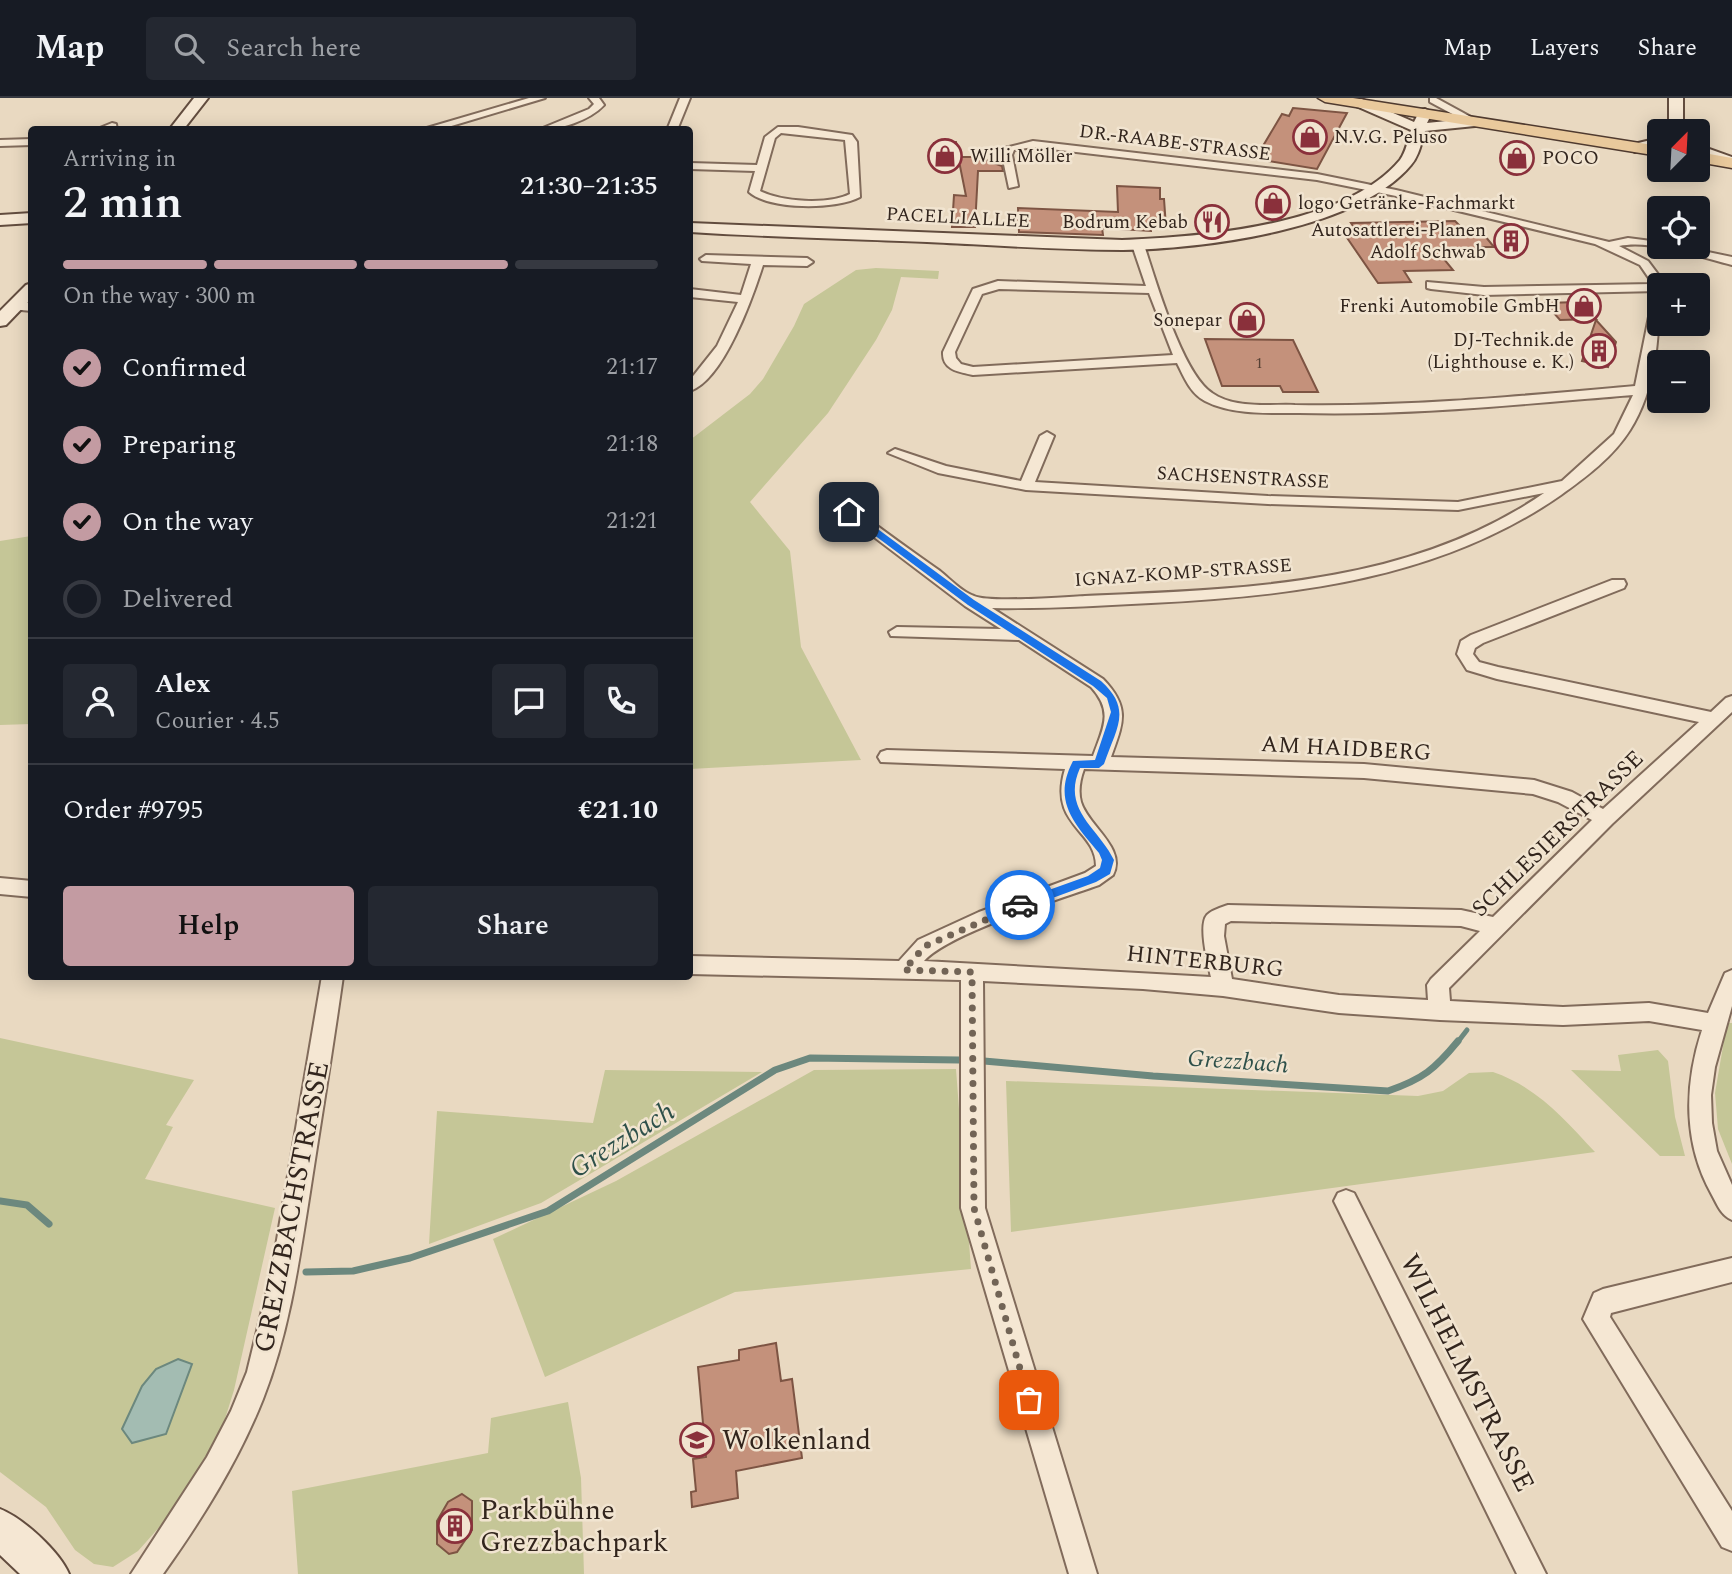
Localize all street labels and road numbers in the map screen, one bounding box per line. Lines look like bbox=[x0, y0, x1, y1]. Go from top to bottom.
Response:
street label: DR.-RAABE-STRASSE bbox=[1077, 117, 1273, 169]
street label: PACELLIALLEE bbox=[885, 200, 1031, 236]
street label: SACHSENSTRASSE bbox=[1156, 459, 1330, 497]
street label: IGNAZ-KOMP-STRASSE bbox=[1073, 551, 1293, 595]
street label: AM HAIDBERG bbox=[1260, 727, 1432, 771]
street label: SCHLESIERSTRASSE bbox=[1464, 742, 1652, 926]
street label: HINTERBURG bbox=[1125, 936, 1285, 988]
street label: GREZZBACHSTRASSE bbox=[243, 1058, 341, 1356]
street label: WILHELMSTRASSE bbox=[1388, 1246, 1546, 1500]

